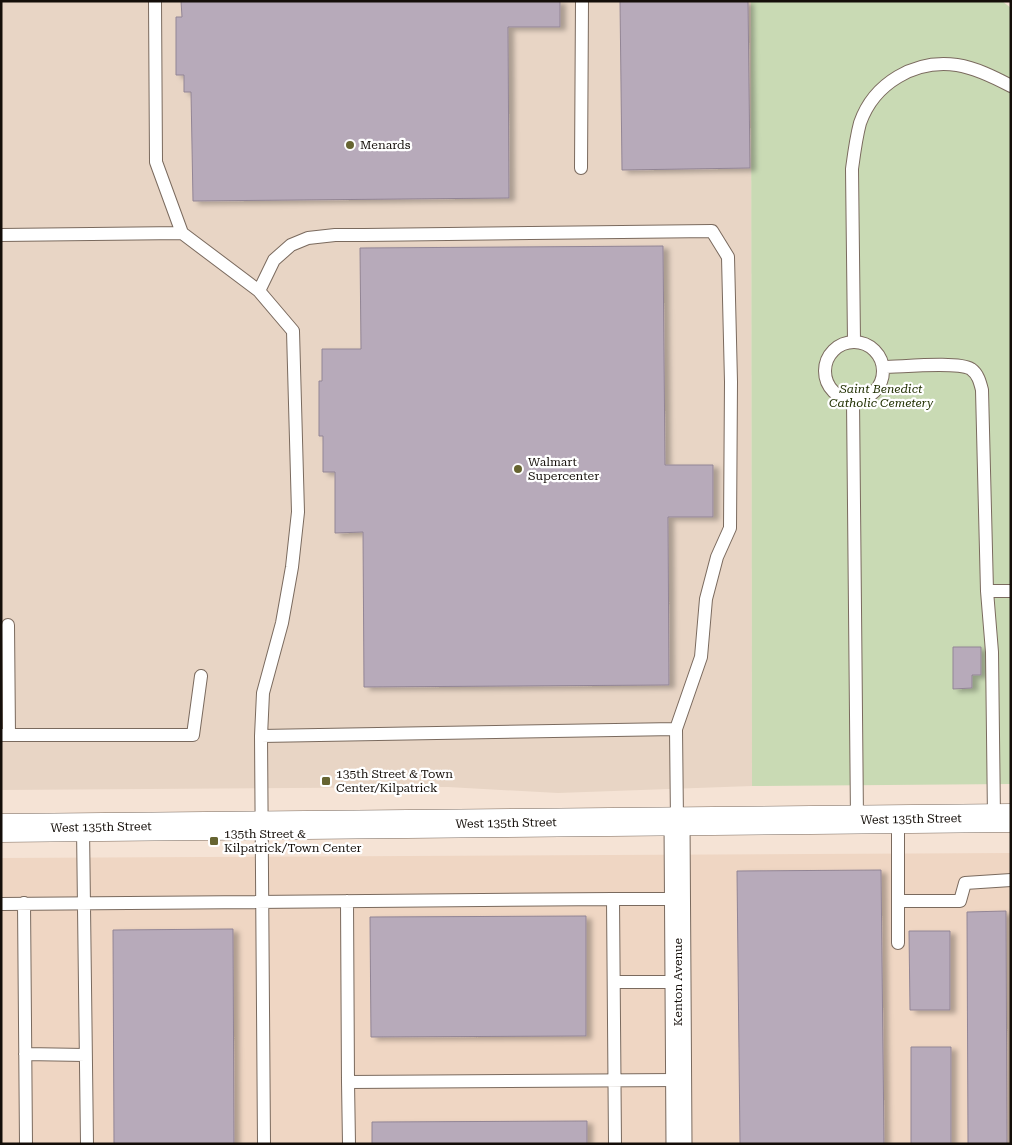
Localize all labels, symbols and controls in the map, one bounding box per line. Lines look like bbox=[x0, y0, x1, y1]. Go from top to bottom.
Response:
place label: Menards bbox=[360, 138, 411, 152]
marker: Menards bbox=[344, 139, 356, 151]
park label: Saint Benedict Catholic Cemetery bbox=[829, 382, 934, 410]
place label: Walmart Supercenter bbox=[528, 455, 599, 483]
marker: Walmart Supercenter bbox=[512, 463, 524, 475]
place label: 135th Street & Town Center/Kilpatrick bbox=[336, 767, 453, 795]
marker: 135th Street & Town Center/Kilpatrick bbox=[320, 775, 332, 787]
street label: West 135th Street bbox=[860, 811, 962, 827]
street label: West 135th Street bbox=[455, 815, 557, 831]
street label: West 135th Street bbox=[50, 819, 152, 835]
place label: 135th Street & Kilpatrick/Town Center bbox=[224, 827, 361, 855]
marker: 135th Street & Kilpatrick/Town Center bbox=[208, 835, 220, 847]
street label: Kenton Avenue bbox=[671, 937, 685, 1026]

